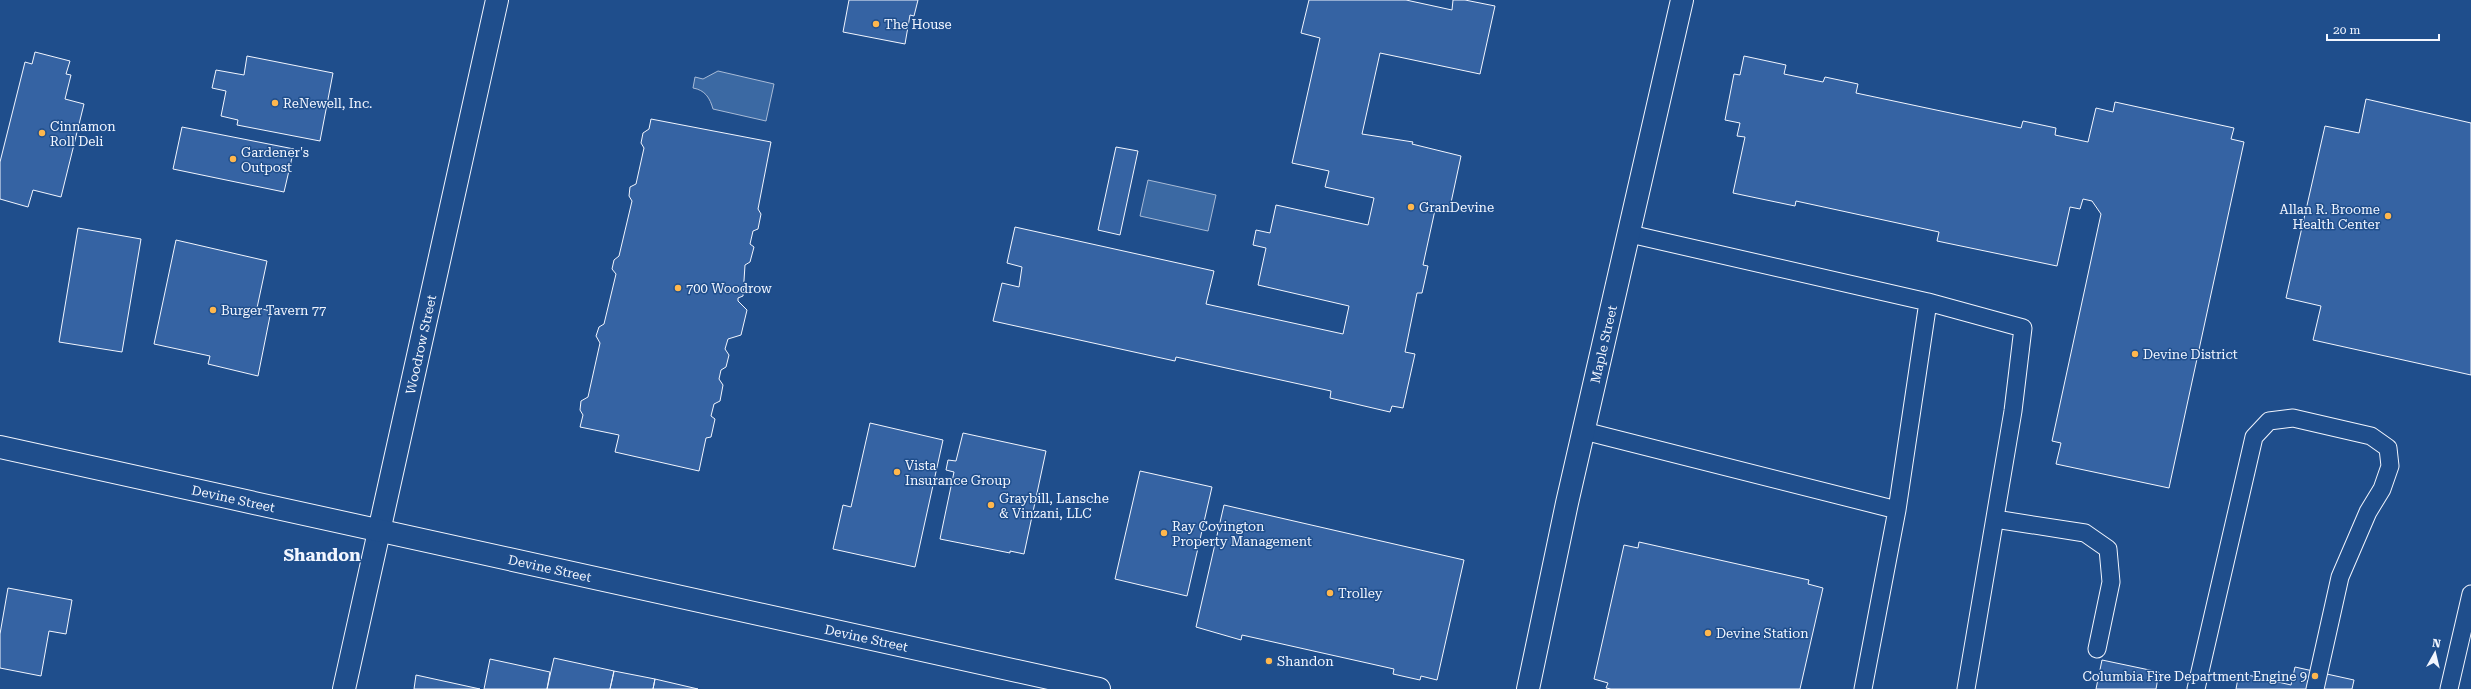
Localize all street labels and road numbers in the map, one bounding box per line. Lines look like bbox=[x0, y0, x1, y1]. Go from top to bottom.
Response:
street label: Woodrow Street bbox=[402, 293, 439, 395]
street label: Maple Street bbox=[1587, 304, 1620, 385]
street label: Devine Street bbox=[190, 482, 277, 515]
street label: Devine Street bbox=[507, 552, 593, 585]
street label: Devine Street bbox=[823, 621, 909, 654]

